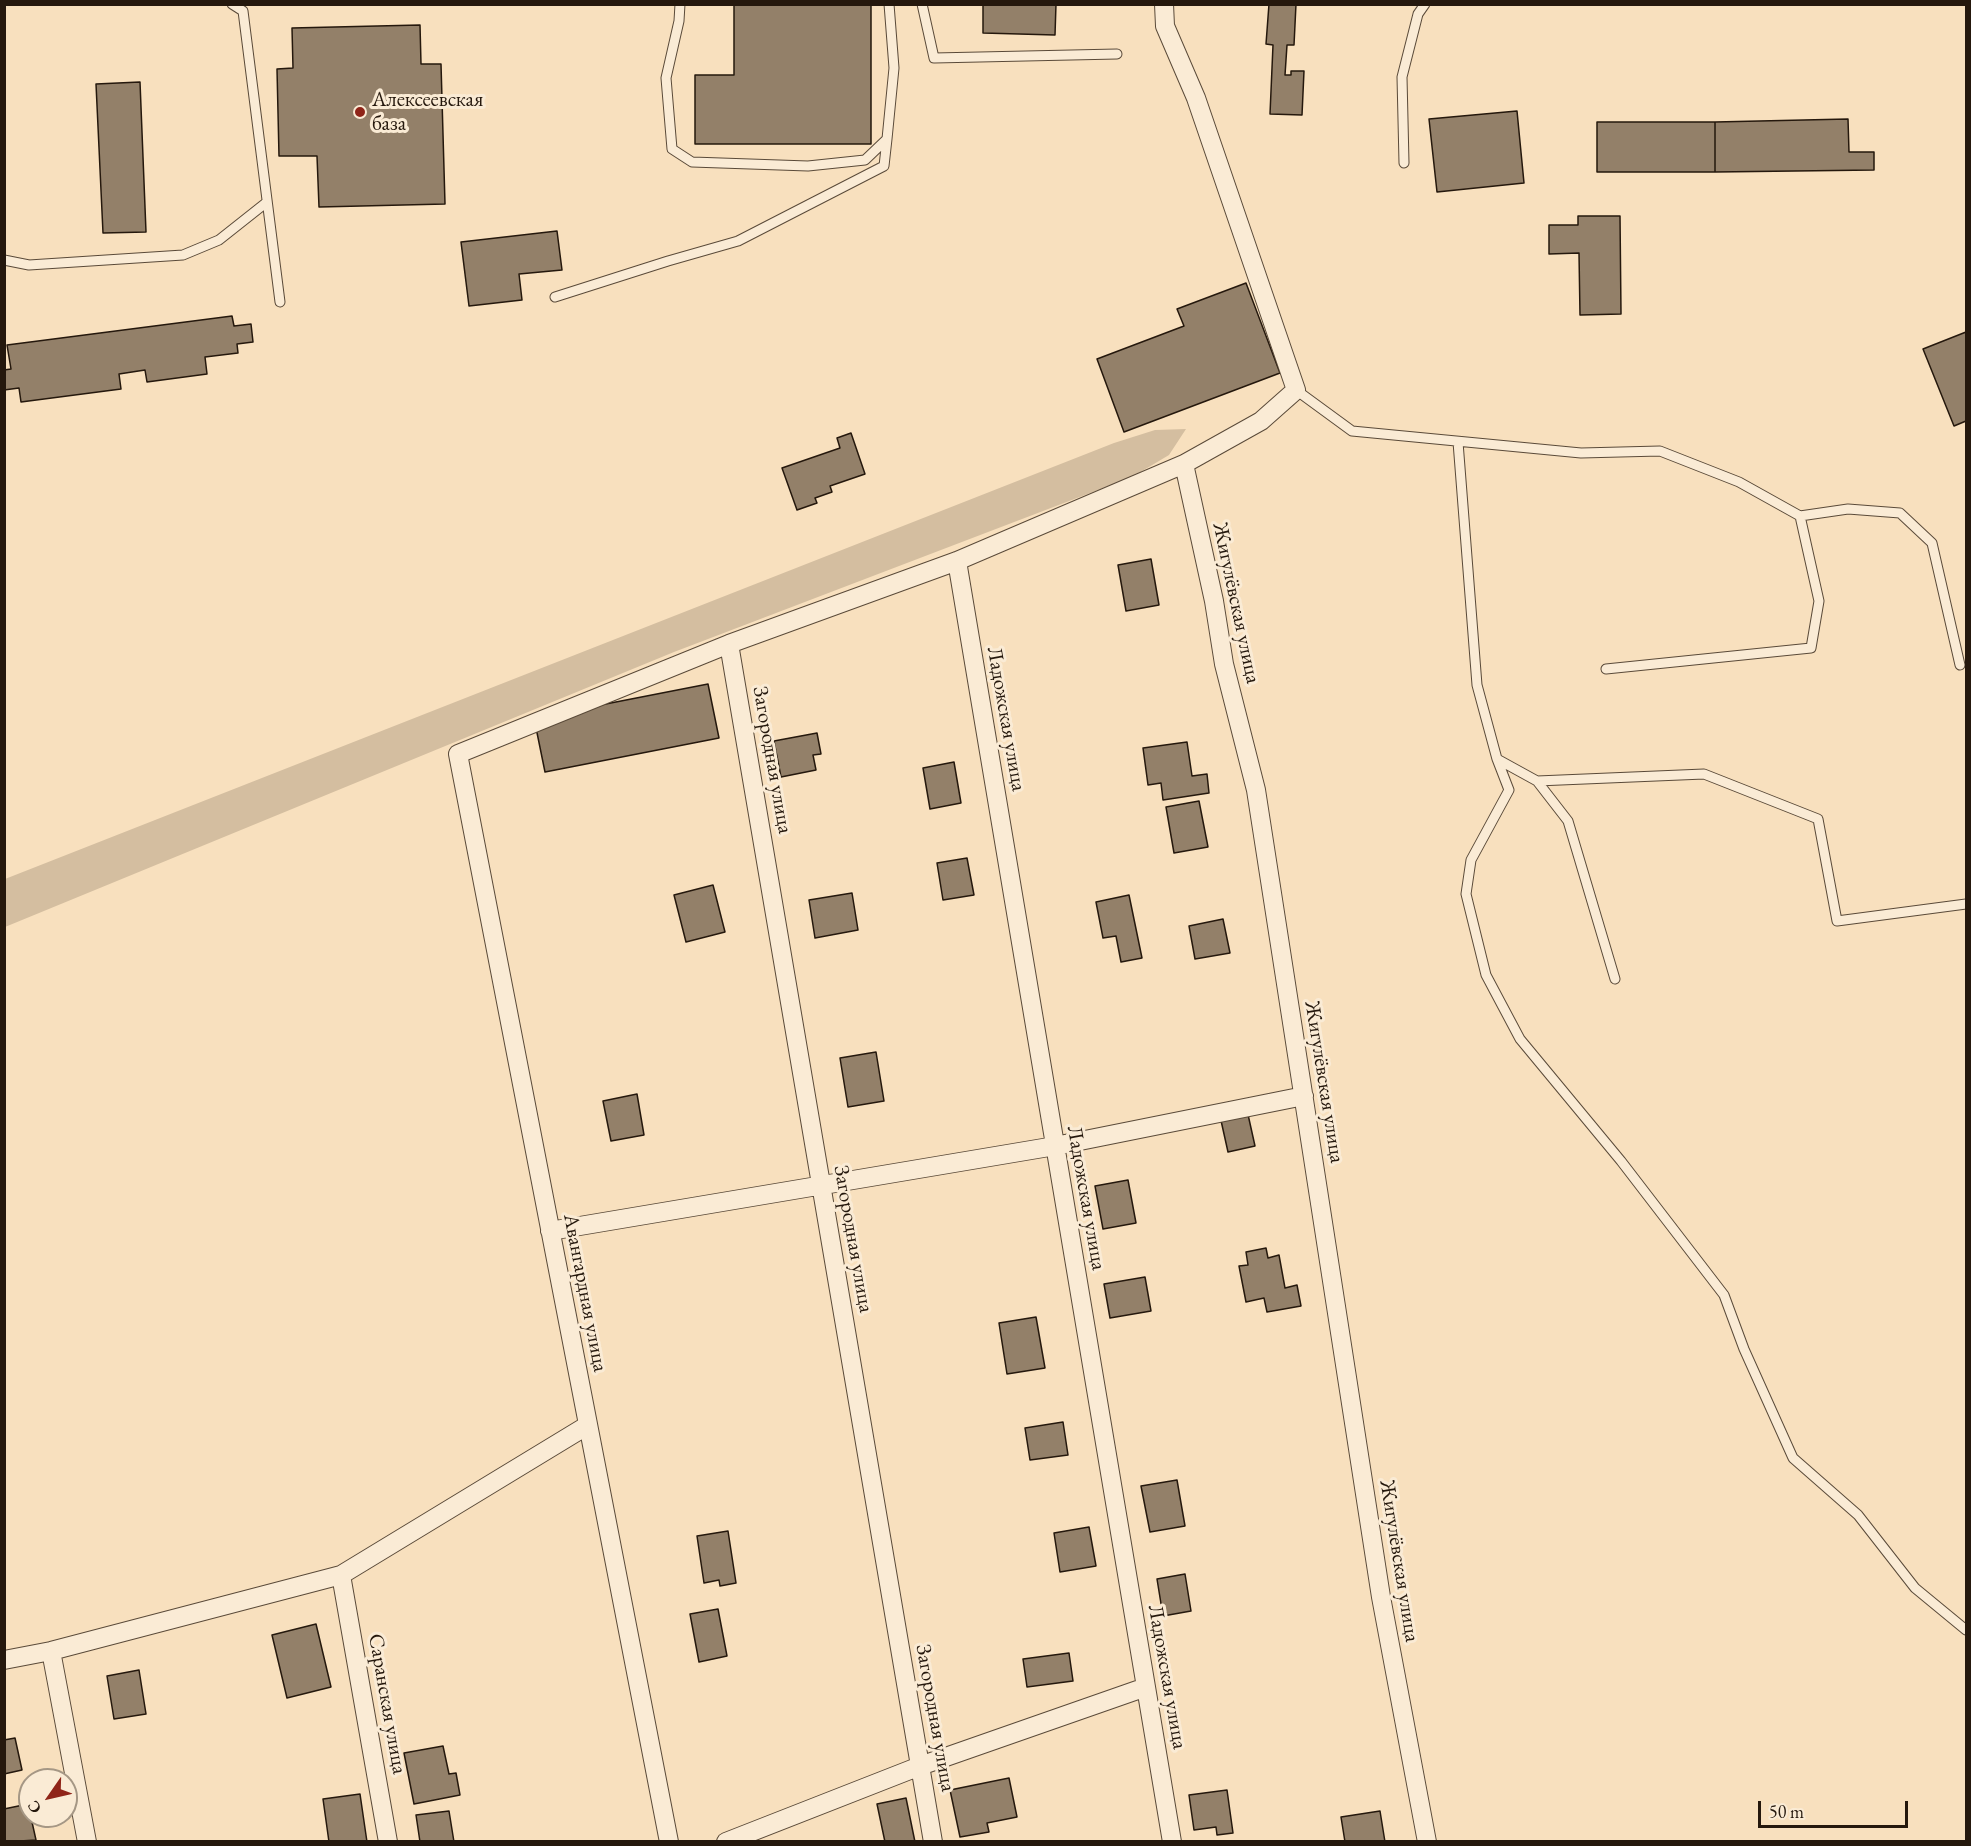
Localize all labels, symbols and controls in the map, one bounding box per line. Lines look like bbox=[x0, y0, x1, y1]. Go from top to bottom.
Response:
place label: Алексеевская база bbox=[372, 87, 483, 137]
marker: Алексеевская база bbox=[353, 105, 367, 119]
street label: Жигулёвская улица bbox=[1207, 520, 1265, 686]
street label: Ладожская улица bbox=[981, 645, 1031, 793]
street label: Загородная улица bbox=[747, 684, 797, 836]
street label: Жигулёвская улица bbox=[1299, 999, 1349, 1165]
street label: Ладожская улица bbox=[1061, 1124, 1111, 1272]
street label: Загородная улица bbox=[828, 1163, 878, 1315]
street label: Авангардная улица bbox=[557, 1212, 613, 1374]
street label: Жигулёвская улица bbox=[1374, 1478, 1424, 1644]
street label: Ладожская улица bbox=[1142, 1603, 1192, 1751]
street label: Саранская улица bbox=[362, 1632, 412, 1776]
street label: Загородная улица bbox=[910, 1642, 960, 1794]
north arrow bbox=[18, 1768, 78, 1828]
scale bar bbox=[1761, 1789, 1911, 1827]
text: С bbox=[22, 1797, 46, 1818]
text: 50 m bbox=[1769, 1800, 1804, 1823]

